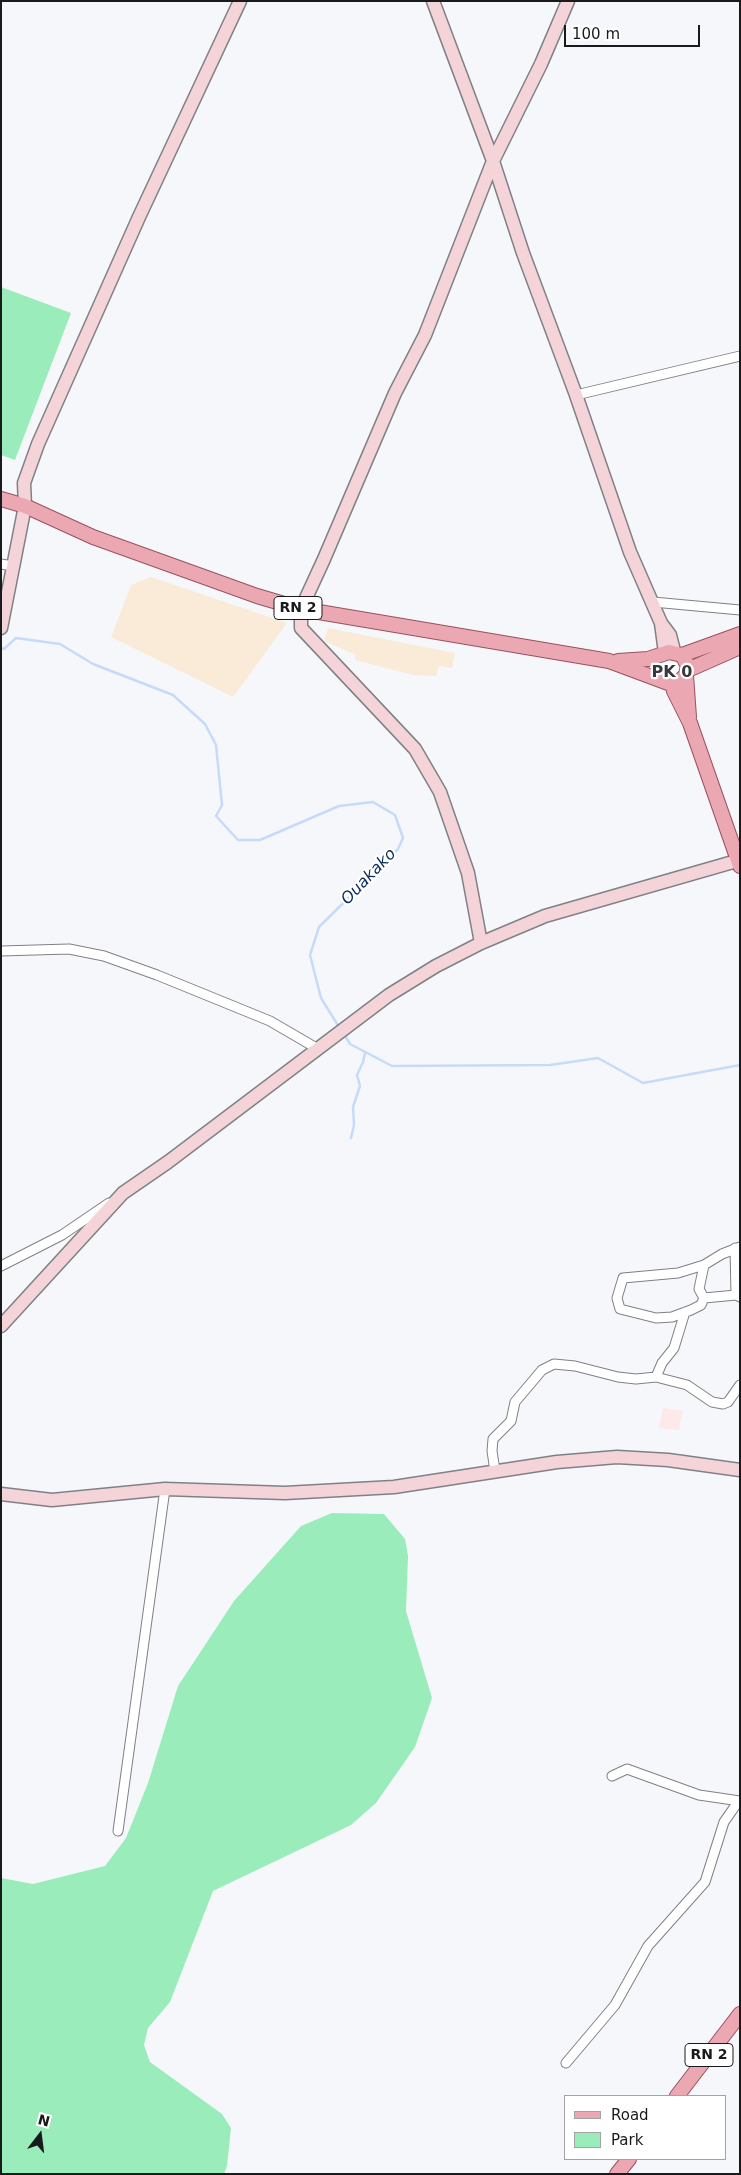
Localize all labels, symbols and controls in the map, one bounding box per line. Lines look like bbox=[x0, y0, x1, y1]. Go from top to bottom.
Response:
scale bar bbox=[566, 15, 702, 47]
text: 100 m bbox=[572, 25, 620, 43]
road number: RN 2 bbox=[274, 596, 322, 620]
district label: PK 0 bbox=[652, 663, 692, 683]
water label: Ouakako bbox=[338, 845, 400, 909]
road number: RN 2 bbox=[685, 2044, 733, 2066]
legend bbox=[564, 2095, 726, 2160]
text: Road bbox=[611, 2106, 649, 2124]
north arrow bbox=[15, 2110, 65, 2160]
text: N bbox=[36, 2111, 52, 2130]
text: Park bbox=[611, 2131, 643, 2149]

